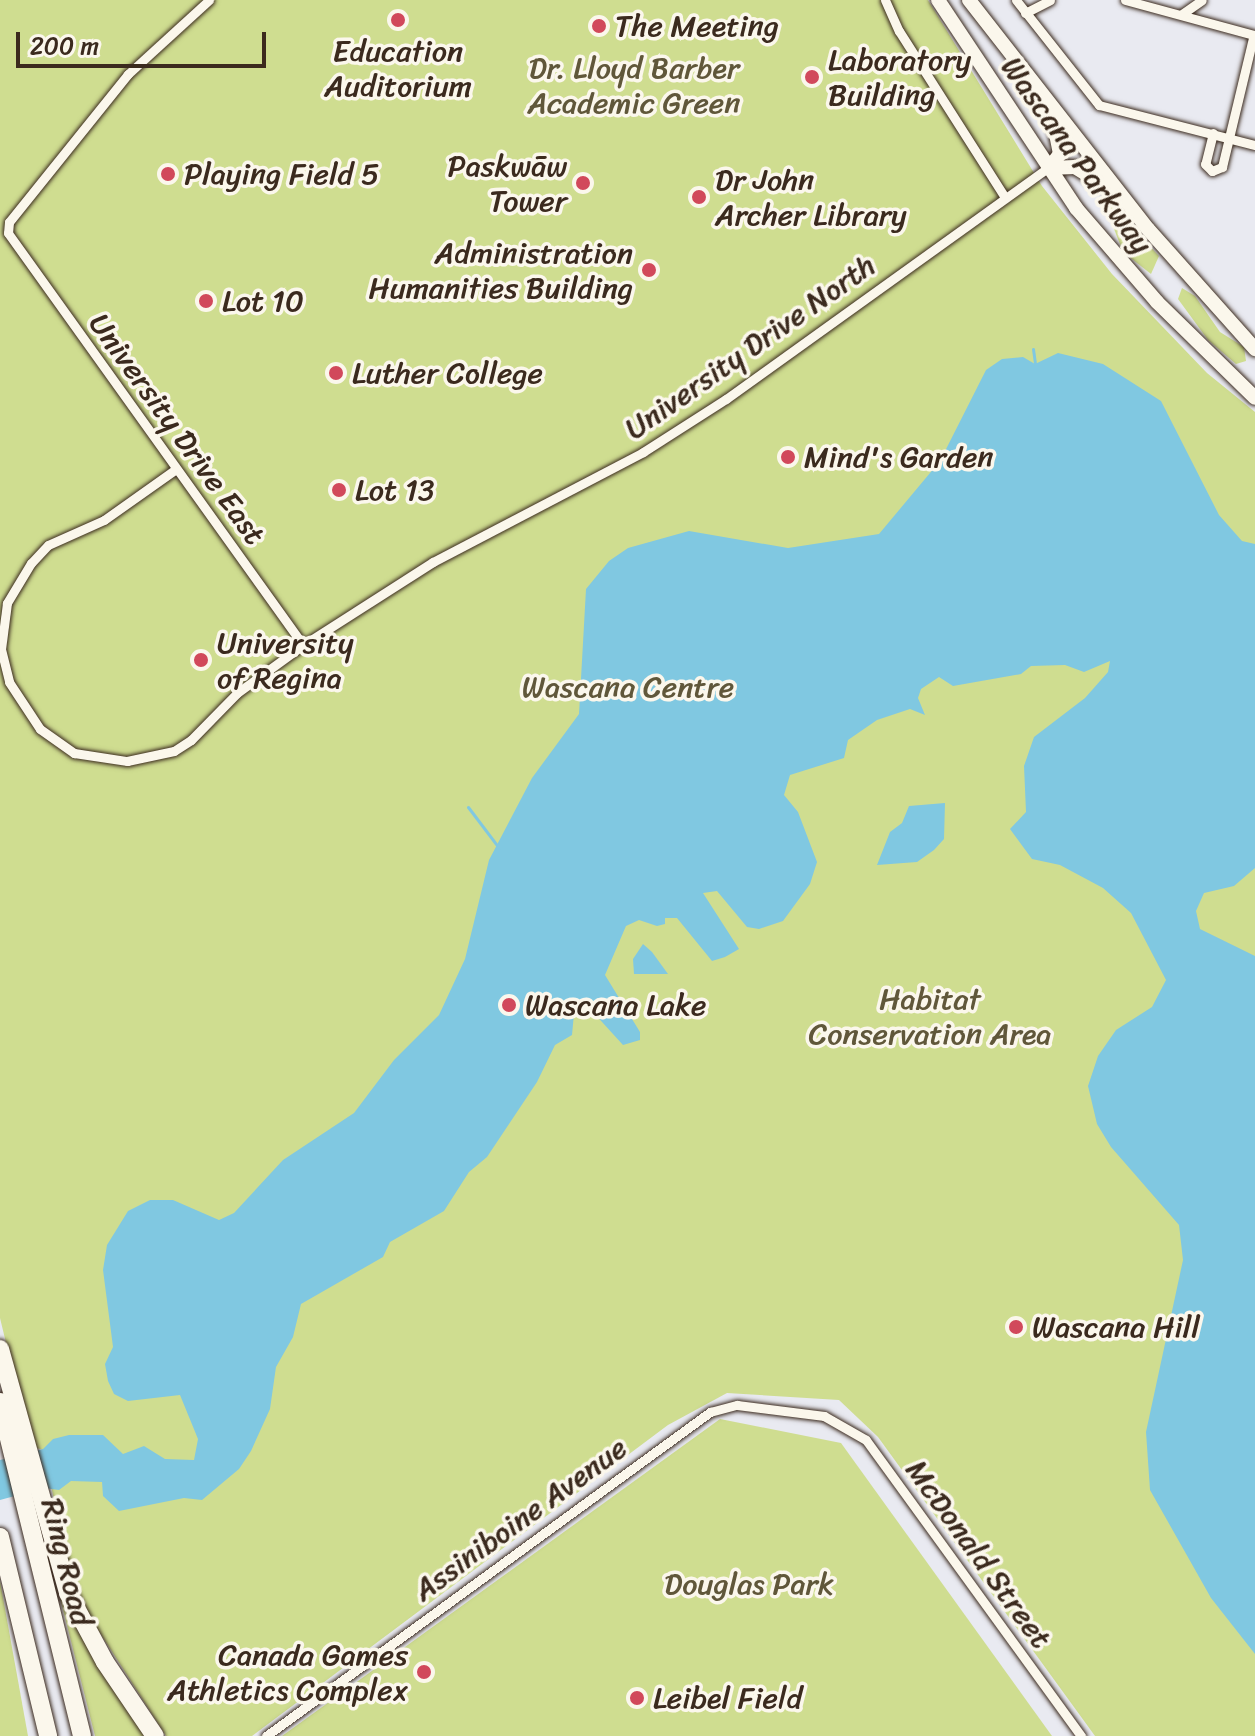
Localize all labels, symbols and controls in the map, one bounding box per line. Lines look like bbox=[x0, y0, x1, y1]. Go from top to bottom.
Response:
place label: The Meeting bbox=[615, 8, 779, 44]
marker: Education Auditorium bbox=[389, 11, 407, 29]
scale bar bbox=[20, 16, 270, 66]
marker: The Meeting bbox=[590, 17, 608, 35]
text: 200 m bbox=[30, 25, 99, 67]
place label: Education Auditorium bbox=[324, 33, 472, 104]
place label: Laboratory Building bbox=[828, 42, 971, 112]
park label: Dr. Lloyd Barber Academic Green bbox=[527, 50, 741, 120]
street label: Wascana Parkway bbox=[994, 50, 1160, 260]
marker: Laboratory Building bbox=[803, 68, 821, 86]
place label: Paskwāw Tower bbox=[447, 148, 567, 218]
place label: Playing Field 5 bbox=[184, 156, 379, 192]
place label: Dr John Archer Library bbox=[715, 162, 907, 232]
marker: Playing Field 5 bbox=[159, 165, 177, 183]
marker: Paskwāw Tower bbox=[574, 174, 592, 192]
marker: Dr John Archer Library bbox=[690, 188, 708, 206]
place label: Administration Humanities Building bbox=[368, 235, 633, 306]
street label: University Drive North bbox=[618, 247, 882, 447]
marker: Administration Humanities Building bbox=[640, 261, 658, 279]
place label: Lot 10 bbox=[222, 283, 304, 319]
marker: Lot 10 bbox=[197, 292, 215, 310]
street label: University Drive East bbox=[81, 306, 273, 552]
place label: Luther College bbox=[352, 355, 542, 391]
marker: Luther College bbox=[327, 364, 345, 382]
place label: Mind's Garden bbox=[804, 439, 994, 475]
marker: Mind's Garden bbox=[779, 448, 797, 466]
place label: Lot 13 bbox=[355, 472, 434, 508]
marker: Lot 13 bbox=[330, 481, 348, 499]
place label: University of Regina bbox=[217, 625, 354, 696]
marker: University of Regina bbox=[192, 651, 210, 669]
park label: Wascana Centre bbox=[522, 669, 734, 705]
park label: Habitat Conservation Area bbox=[808, 981, 1052, 1052]
place label: Wascana Lake bbox=[525, 987, 706, 1023]
marker: Wascana Lake bbox=[500, 996, 518, 1014]
place label: Wascana Hill bbox=[1032, 1309, 1200, 1345]
marker: Wascana Hill bbox=[1007, 1318, 1025, 1336]
street label: Assiniboine Avenue bbox=[406, 1430, 634, 1608]
street label: McDonald Street bbox=[899, 1453, 1059, 1655]
street label: Ring Road bbox=[34, 1495, 100, 1629]
park label: Douglas Park bbox=[664, 1566, 834, 1602]
place label: Canada Games Athletics Complex bbox=[167, 1637, 408, 1708]
marker: Canada Games Athletics Complex bbox=[415, 1663, 433, 1681]
place label: Leibel Field bbox=[653, 1680, 802, 1716]
marker: Leibel Field bbox=[628, 1689, 646, 1707]

